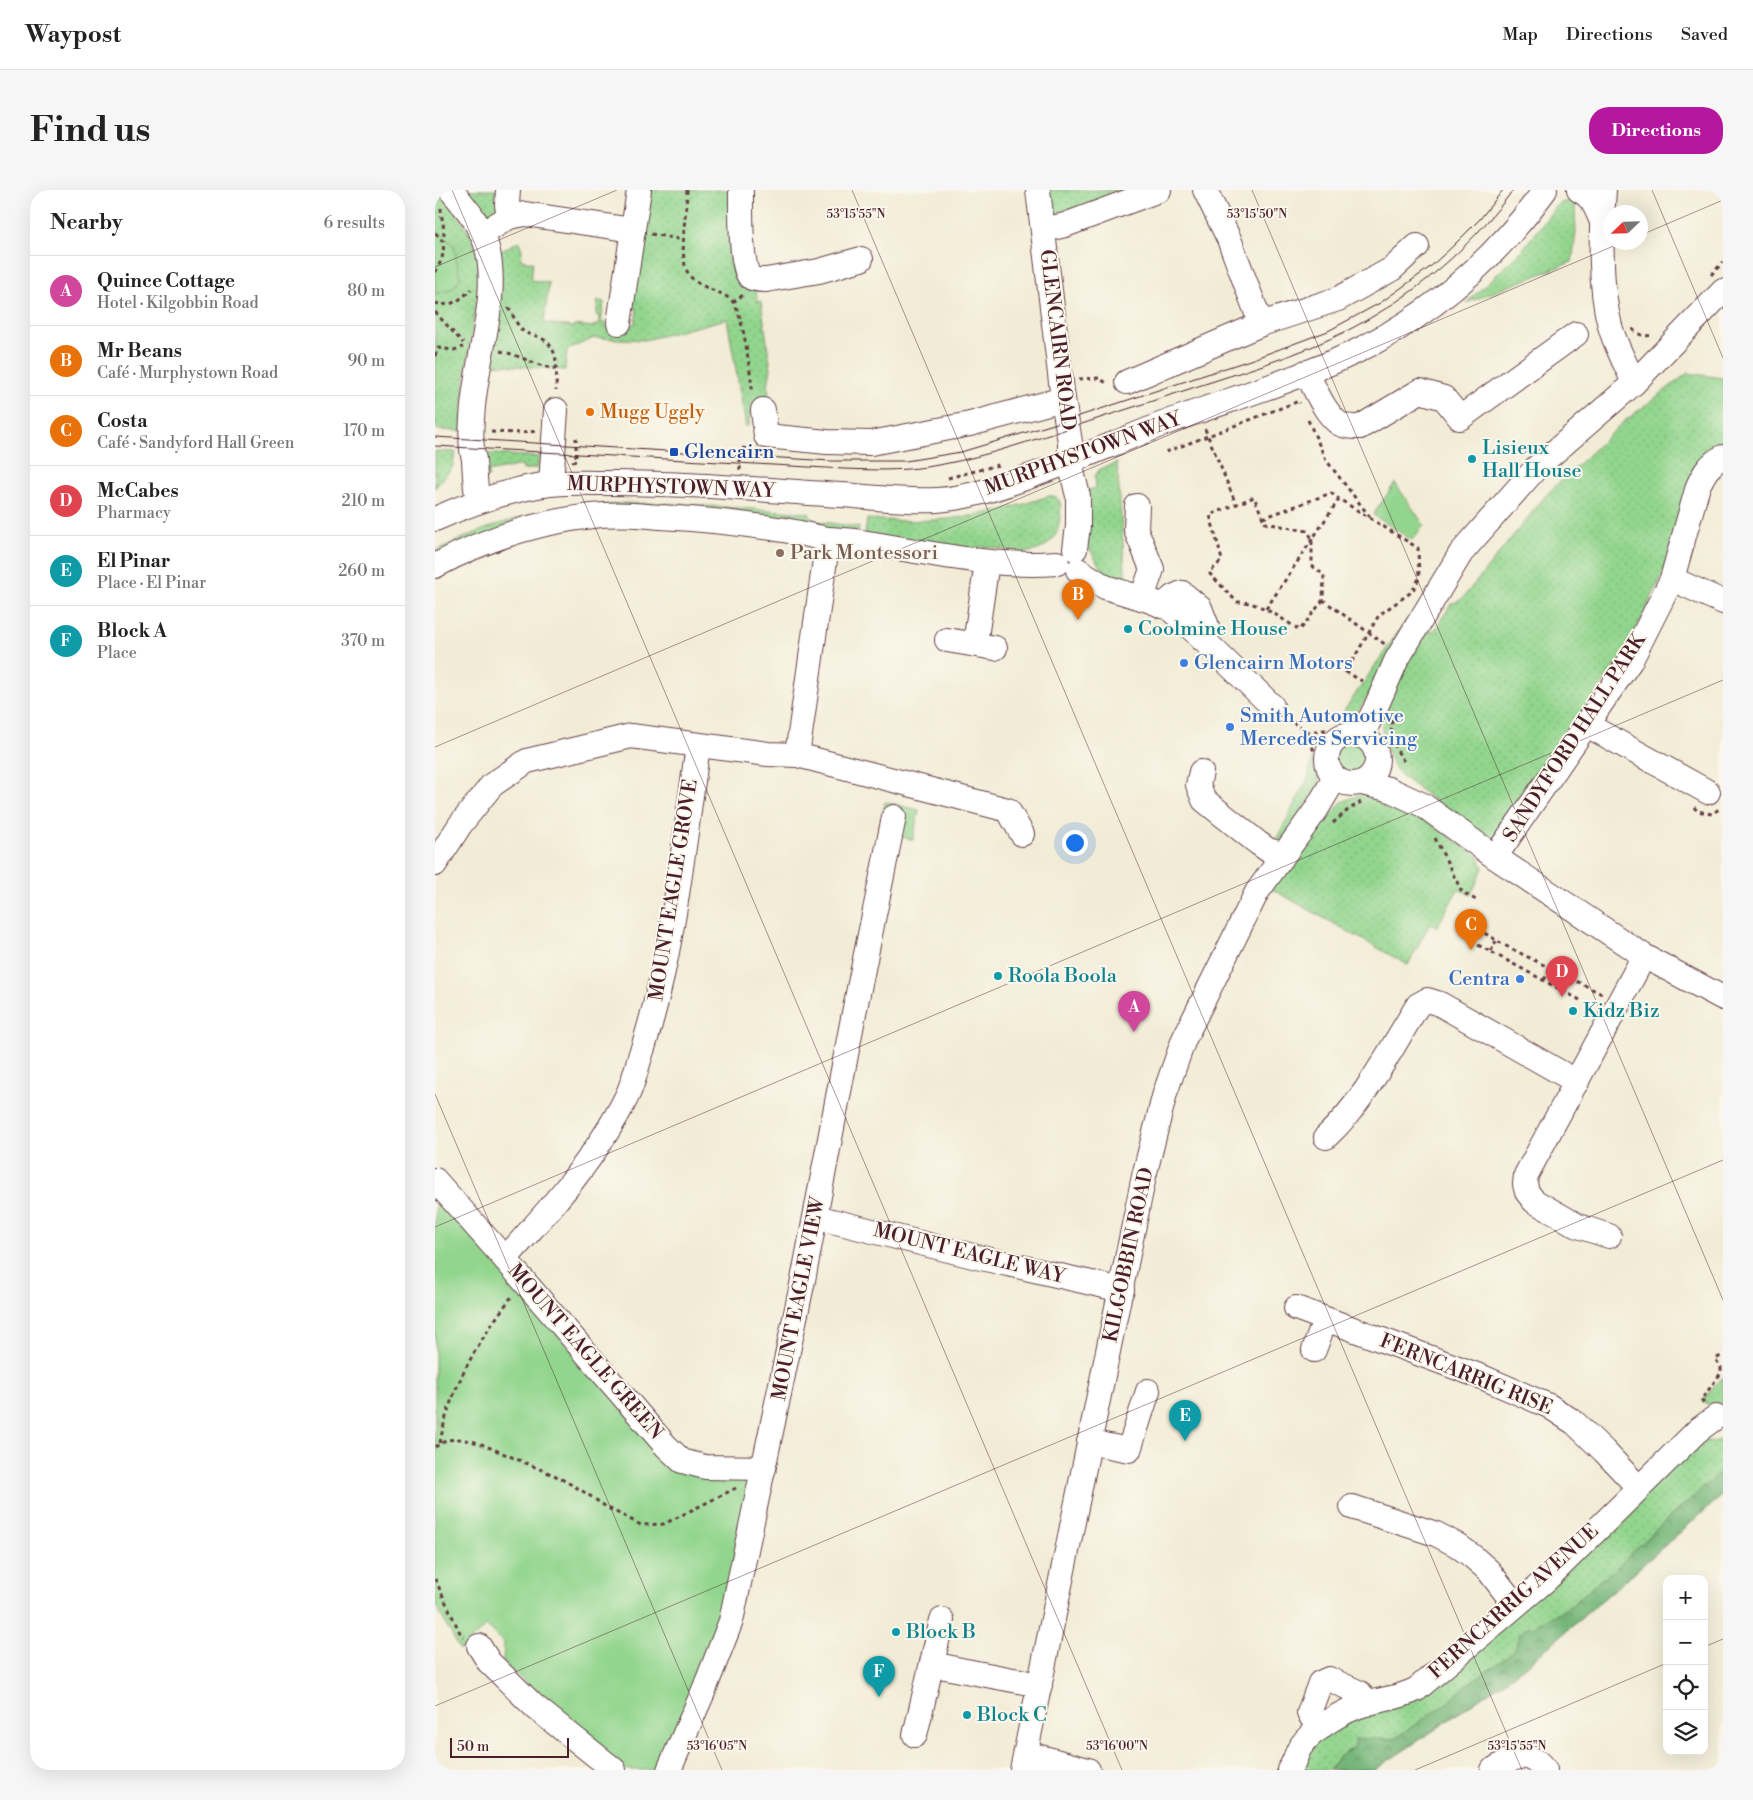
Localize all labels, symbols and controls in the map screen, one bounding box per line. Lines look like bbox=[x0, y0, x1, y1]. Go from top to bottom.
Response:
text: Waypost bbox=[25, 20, 121, 50]
text: Map bbox=[1502, 23, 1538, 46]
text: Directions bbox=[1566, 23, 1653, 46]
text: Saved bbox=[1681, 23, 1728, 46]
button: Directions bbox=[1589, 107, 1723, 154]
text: Find us bbox=[30, 109, 150, 152]
north arrow bbox=[1603, 205, 1648, 250]
text: 53°15'55"N bbox=[827, 207, 886, 222]
text: 53°15'50"N bbox=[1227, 207, 1287, 222]
text: Nearby bbox=[50, 210, 123, 236]
text: 6 results bbox=[324, 213, 385, 233]
street label: GLENCAIRN ROAD bbox=[1033, 248, 1081, 432]
text: Quince Cottage bbox=[97, 269, 235, 293]
text: A bbox=[60, 281, 72, 301]
text: 80 m bbox=[347, 281, 385, 301]
text: Hotel · Kilgobbin Road bbox=[97, 293, 259, 313]
text: Mr Beans bbox=[97, 339, 182, 363]
text: B bbox=[60, 351, 72, 371]
text: 90 m bbox=[347, 351, 385, 371]
text: Café · Murphystown Road bbox=[97, 363, 278, 383]
place label: Mugg Uggly bbox=[600, 400, 705, 425]
marker: Mugg Uggly bbox=[584, 406, 596, 418]
street label: MURPHYSTOWN WAY bbox=[981, 406, 1186, 501]
text: Costa bbox=[97, 409, 148, 433]
text: C bbox=[60, 421, 72, 441]
text: 170 m bbox=[343, 421, 385, 441]
text: Café · Sandyford Hall Green bbox=[97, 433, 294, 453]
place label: Lisieux Hall House bbox=[1482, 436, 1582, 484]
place label: Glencairn bbox=[684, 440, 774, 465]
marker: Glencairn bbox=[668, 446, 680, 458]
marker: Lisieux Hall House bbox=[1466, 453, 1478, 465]
street label: MURPHYSTOWN WAY bbox=[567, 472, 776, 504]
text: McCabes bbox=[97, 479, 179, 503]
text: D bbox=[60, 491, 72, 511]
text: 210 m bbox=[341, 491, 385, 511]
text: Pharmacy bbox=[97, 503, 171, 523]
place label: Park Montessori bbox=[790, 541, 938, 566]
marker: Park Montessori bbox=[774, 547, 786, 559]
text: El Pinar bbox=[97, 549, 170, 573]
text: E bbox=[60, 561, 72, 581]
text: 260 m bbox=[338, 561, 385, 581]
text: Place · El Pinar bbox=[97, 573, 206, 593]
pin: B bbox=[1062, 579, 1094, 620]
place label: Coolmine House bbox=[1138, 617, 1288, 642]
text: Block A bbox=[97, 619, 167, 643]
marker: Coolmine House bbox=[1122, 623, 1134, 635]
street label: SANDYFORD HALL PARK bbox=[1498, 628, 1653, 847]
text: F bbox=[60, 631, 72, 651]
text: 370 m bbox=[341, 631, 385, 651]
text: Place bbox=[97, 643, 137, 663]
place label: Glencairn Motors bbox=[1194, 651, 1353, 676]
marker: Glencairn Motors bbox=[1178, 657, 1190, 669]
place label: Smith Automotive Mercedes Servicing bbox=[1240, 704, 1418, 752]
marker: Smith Automotive Mercedes Servicing bbox=[1224, 721, 1236, 733]
street label: MOUNT EAGLE GROVE bbox=[644, 777, 704, 1003]
your location bbox=[1062, 830, 1088, 856]
pin: C bbox=[1455, 909, 1487, 950]
pin: D bbox=[1546, 956, 1578, 997]
place label: Roola Boola bbox=[1008, 964, 1118, 989]
place label: Centra bbox=[1448, 967, 1511, 992]
marker: Roola Boola bbox=[992, 970, 1004, 982]
marker: Centra bbox=[1514, 973, 1526, 985]
pin: A bbox=[1118, 991, 1150, 1032]
place label: Kidz Biz bbox=[1583, 999, 1660, 1024]
marker: Kidz Biz bbox=[1567, 1005, 1579, 1017]
street label: KILGOBBIN ROAD bbox=[1098, 1165, 1160, 1345]
street label: MOUNT EAGLE VIEW bbox=[767, 1194, 831, 1403]
street label: MOUNT EAGLE WAY bbox=[871, 1218, 1068, 1290]
street label: MOUNT EAGLE GREEN bbox=[502, 1259, 668, 1445]
street label: FERNCARRIG RISE bbox=[1376, 1329, 1556, 1421]
pin: E bbox=[1169, 1400, 1201, 1441]
street label: FERNCARRIG AVENUE bbox=[1424, 1519, 1604, 1685]
map controls bbox=[1663, 1575, 1708, 1755]
button: + bbox=[1663, 1575, 1708, 1620]
place label: Block B bbox=[905, 1620, 976, 1645]
button: − bbox=[1663, 1620, 1708, 1665]
marker: Block B bbox=[890, 1626, 902, 1638]
pin: F bbox=[863, 1656, 895, 1697]
button: locate bbox=[1663, 1665, 1708, 1710]
place label: Block C bbox=[976, 1703, 1047, 1728]
marker: Block C bbox=[961, 1709, 973, 1721]
button: layers bbox=[1663, 1710, 1708, 1755]
scale bar bbox=[450, 1735, 569, 1758]
text: 50 m bbox=[457, 1738, 489, 1756]
text: 53°16'05"N bbox=[687, 1739, 747, 1754]
text: 53°16'00"N bbox=[1086, 1739, 1148, 1754]
text: 53°15'55"N bbox=[1488, 1739, 1547, 1754]

